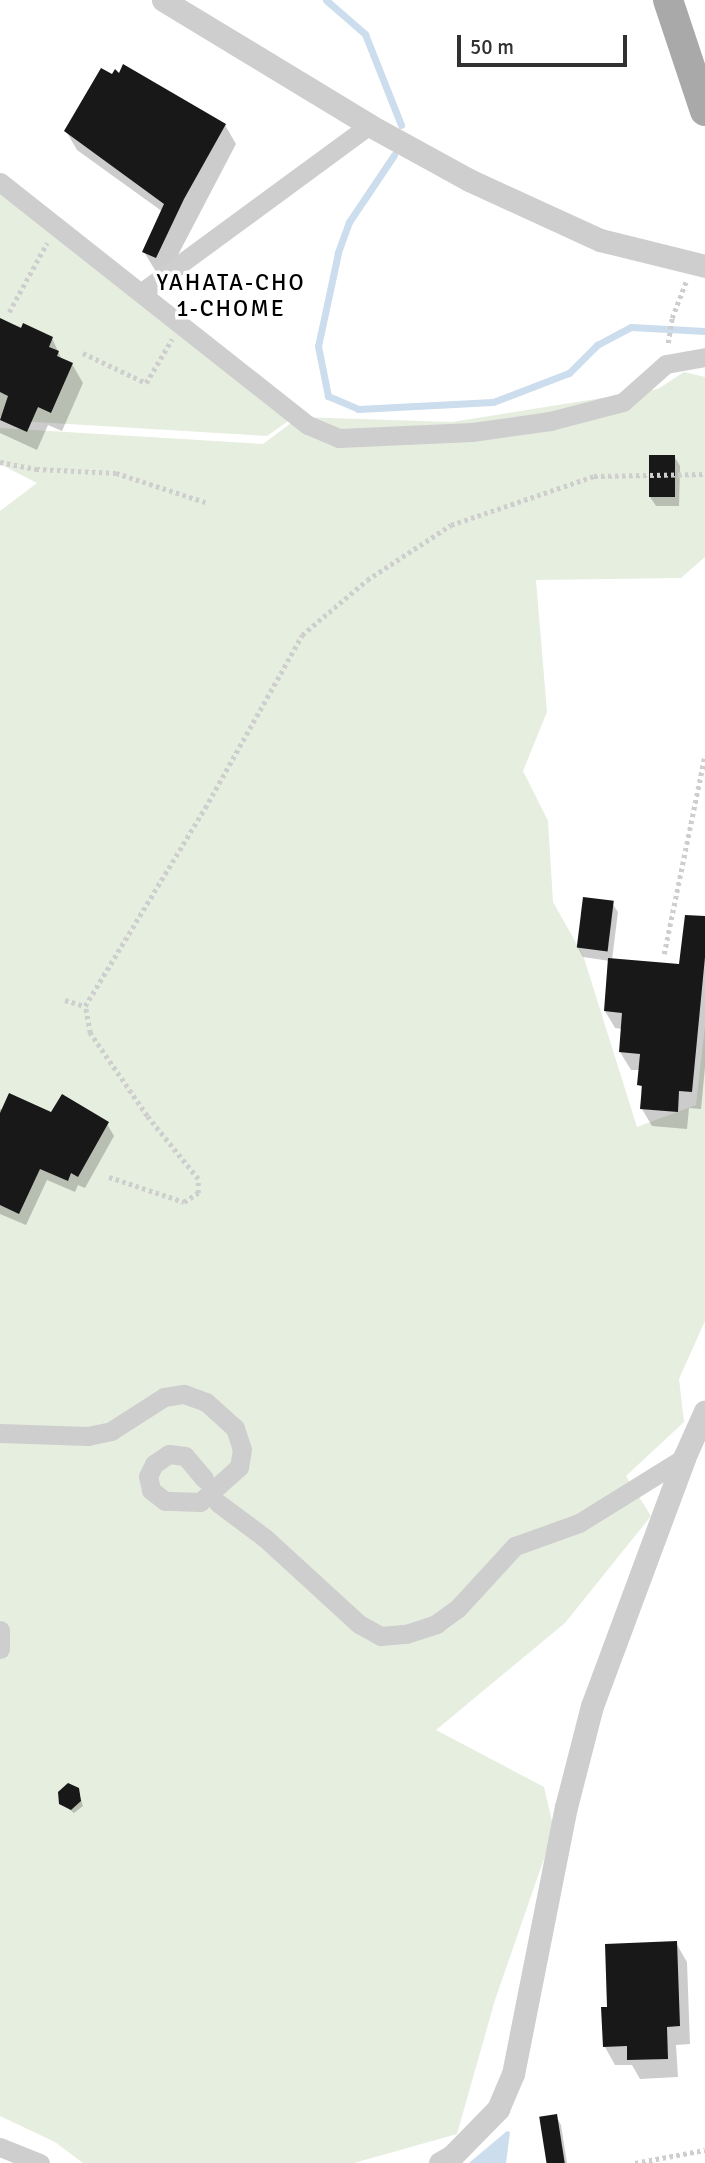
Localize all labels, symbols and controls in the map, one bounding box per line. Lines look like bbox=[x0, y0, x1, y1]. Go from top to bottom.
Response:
scale bar bbox=[460, 21, 630, 65]
text: 50 m bbox=[470, 34, 514, 60]
district label: YAHATA-CHO 1-CHOME bbox=[158, 269, 304, 323]

